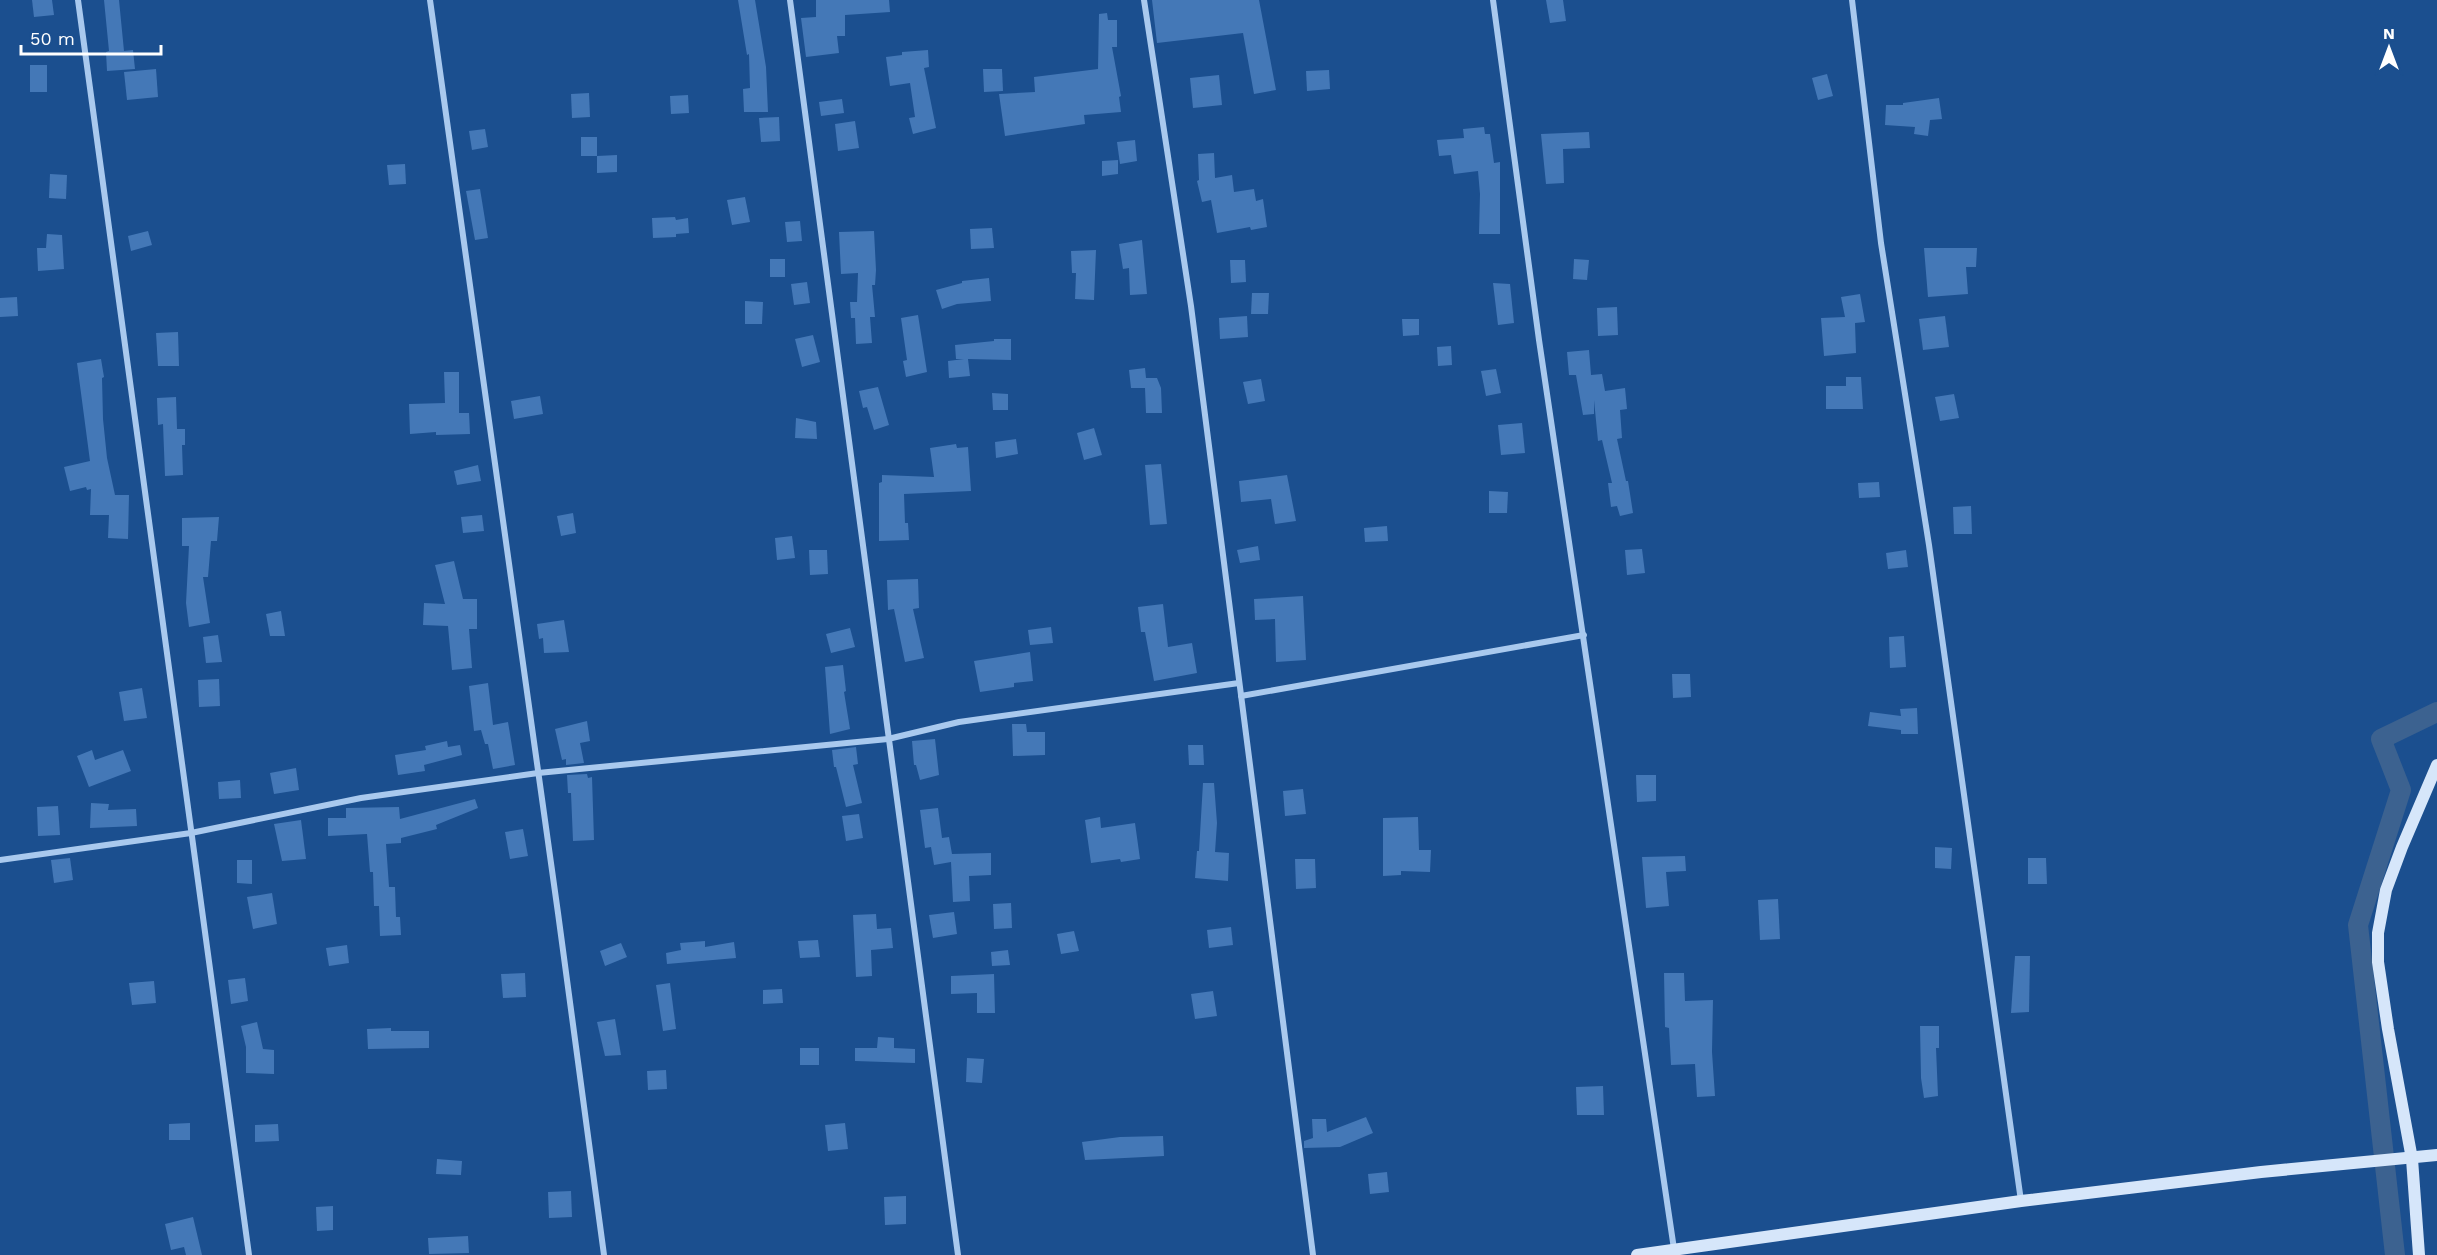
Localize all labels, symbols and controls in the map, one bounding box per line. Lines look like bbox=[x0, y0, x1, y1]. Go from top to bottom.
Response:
scale bar bbox=[21, 18, 160, 56]
north arrow bbox=[2359, 18, 2419, 78]
text: N bbox=[2383, 24, 2395, 43]
text: 50 m bbox=[30, 28, 75, 49]

